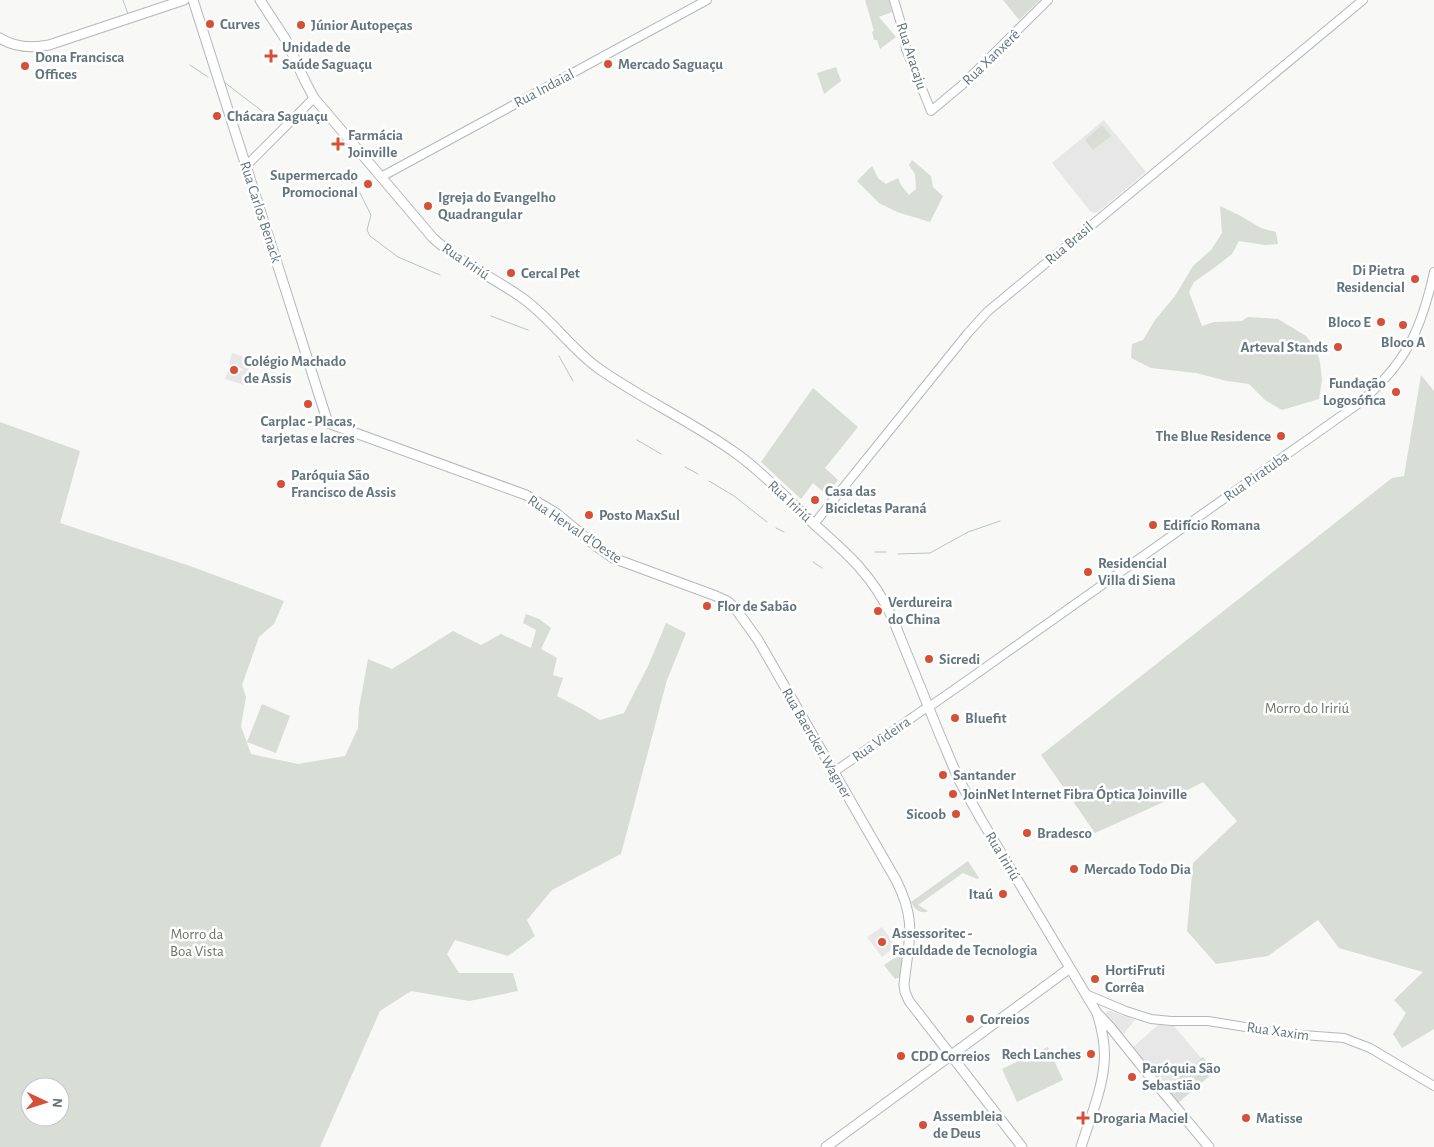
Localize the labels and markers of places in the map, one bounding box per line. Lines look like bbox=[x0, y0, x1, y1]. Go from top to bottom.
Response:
place label: Curves bbox=[220, 17, 260, 32]
marker: Curves bbox=[204, 18, 216, 30]
place label: Júnior Autopeças bbox=[311, 18, 413, 33]
marker: Júnior Autopeças bbox=[295, 19, 307, 31]
place label: Unidade de Saúde Saguaçu bbox=[282, 40, 372, 72]
marker: Unidade de Saúde Saguaçu bbox=[264, 49, 278, 63]
place label: Dona Francisca Offices bbox=[35, 50, 124, 82]
place label: Mercado Saguaçu bbox=[618, 57, 723, 72]
marker: Mercado Saguaçu bbox=[602, 58, 614, 70]
marker: Dona Francisca Offices bbox=[19, 60, 31, 72]
place label: Chácara Saguaçu bbox=[227, 109, 328, 124]
marker: Chácara Saguaçu bbox=[211, 110, 223, 122]
place label: Farmácia Joinville bbox=[348, 128, 403, 160]
marker: Farmácia Joinville bbox=[332, 138, 344, 150]
place label: Supermercado Promocional bbox=[270, 168, 358, 200]
marker: Supermercado Promocional bbox=[362, 178, 374, 190]
place label: Igreja do Evangelho Quadrangular bbox=[438, 190, 556, 222]
marker: Igreja do Evangelho Quadrangular bbox=[422, 200, 434, 212]
place label: Di Pietra Residencial bbox=[1336, 263, 1405, 295]
place label: Cercal Pet bbox=[521, 266, 580, 281]
marker: Cercal Pet bbox=[505, 267, 517, 279]
marker: Di Pietra Residencial bbox=[1409, 273, 1421, 285]
place label: Bloco E bbox=[1328, 315, 1371, 330]
marker: Bloco E bbox=[1375, 316, 1387, 328]
marker: Bloco A bbox=[1397, 319, 1409, 331]
place label: Bloco A bbox=[1381, 335, 1425, 350]
place label: Arteval Stands bbox=[1241, 340, 1328, 355]
marker: Arteval Stands bbox=[1332, 341, 1344, 353]
place label: Colégio Machado de Assis bbox=[244, 354, 346, 386]
marker: Colégio Machado de Assis bbox=[228, 364, 240, 376]
place label: Fundação Logosófica bbox=[1323, 376, 1386, 408]
marker: Fundação Logosófica bbox=[1390, 386, 1402, 398]
marker: Carplac - Placas, tarjetas e lacres bbox=[302, 398, 314, 410]
place label: Carplac - Placas, tarjetas e lacres bbox=[260, 414, 356, 446]
place label: The Blue Residence bbox=[1155, 429, 1271, 444]
marker: The Blue Residence bbox=[1275, 430, 1287, 442]
place label: Paróquia São Francisco de Assis bbox=[291, 468, 396, 500]
marker: Paróquia São Francisco de Assis bbox=[275, 478, 287, 490]
place label: Casa das Bicicletas Paraná bbox=[825, 484, 927, 516]
marker: Casa das Bicicletas Paraná bbox=[809, 494, 821, 506]
place label: Posto MaxSul bbox=[599, 508, 680, 523]
marker: Posto MaxSul bbox=[583, 509, 595, 521]
place label: Edifício Romana bbox=[1163, 518, 1260, 533]
marker: Edifício Romana bbox=[1147, 519, 1159, 531]
place label: Residencial Villa di Siena bbox=[1098, 556, 1176, 588]
marker: Residencial Villa di Siena bbox=[1082, 566, 1094, 578]
place label: Verdureira do China bbox=[888, 595, 953, 627]
place label: Flor de Sabão bbox=[717, 599, 797, 614]
marker: Flor de Sabão bbox=[701, 600, 713, 612]
marker: Verdureira do China bbox=[872, 605, 884, 617]
place label: Sicredi bbox=[939, 652, 980, 667]
marker: Sicredi bbox=[923, 653, 935, 665]
place label: Bluefit bbox=[965, 711, 1007, 726]
marker: Bluefit bbox=[949, 712, 961, 724]
place label: Santander bbox=[953, 768, 1016, 783]
marker: Santander bbox=[937, 769, 949, 781]
place label: JoinNet Internet Fibra Óptica Joinville bbox=[963, 785, 1187, 802]
marker: JoinNet Internet Fibra Óptica Joinville bbox=[947, 788, 959, 800]
place label: Sicoob bbox=[906, 807, 946, 822]
marker: Sicoob bbox=[950, 808, 962, 820]
place label: Bradesco bbox=[1037, 826, 1092, 841]
marker: Bradesco bbox=[1021, 827, 1033, 839]
place label: Mercado Todo Dia bbox=[1084, 862, 1191, 877]
marker: Mercado Todo Dia bbox=[1068, 863, 1080, 875]
place label: Itaú bbox=[969, 887, 993, 902]
marker: Itaú bbox=[997, 888, 1009, 900]
place label: Assessoritec - Faculdade de Tecnologia bbox=[892, 926, 1038, 958]
marker: Assessoritec - Faculdade de Tecnologia bbox=[876, 936, 888, 948]
place label: HortiFruti Corrêa bbox=[1105, 963, 1165, 995]
marker: HortiFruti Corrêa bbox=[1089, 973, 1101, 985]
place label: Correios bbox=[980, 1012, 1030, 1027]
marker: Correios bbox=[964, 1013, 976, 1025]
place label: Rech Lanches bbox=[1001, 1047, 1081, 1062]
marker: Rech Lanches bbox=[1085, 1048, 1097, 1060]
place label: CDD Correios bbox=[911, 1049, 990, 1064]
marker: CDD Correios bbox=[895, 1050, 907, 1062]
place label: Paróquia São Sebastião bbox=[1142, 1061, 1221, 1093]
marker: Paróquia São Sebastião bbox=[1126, 1071, 1138, 1083]
place label: Assembleia de Deus bbox=[933, 1109, 1003, 1141]
place label: Drogaria Maciel bbox=[1093, 1111, 1188, 1126]
place label: Matisse bbox=[1256, 1111, 1303, 1126]
marker: Drogaria Maciel bbox=[1077, 1112, 1089, 1124]
marker: Matisse bbox=[1240, 1112, 1252, 1124]
marker: Assembleia de Deus bbox=[917, 1119, 929, 1131]

